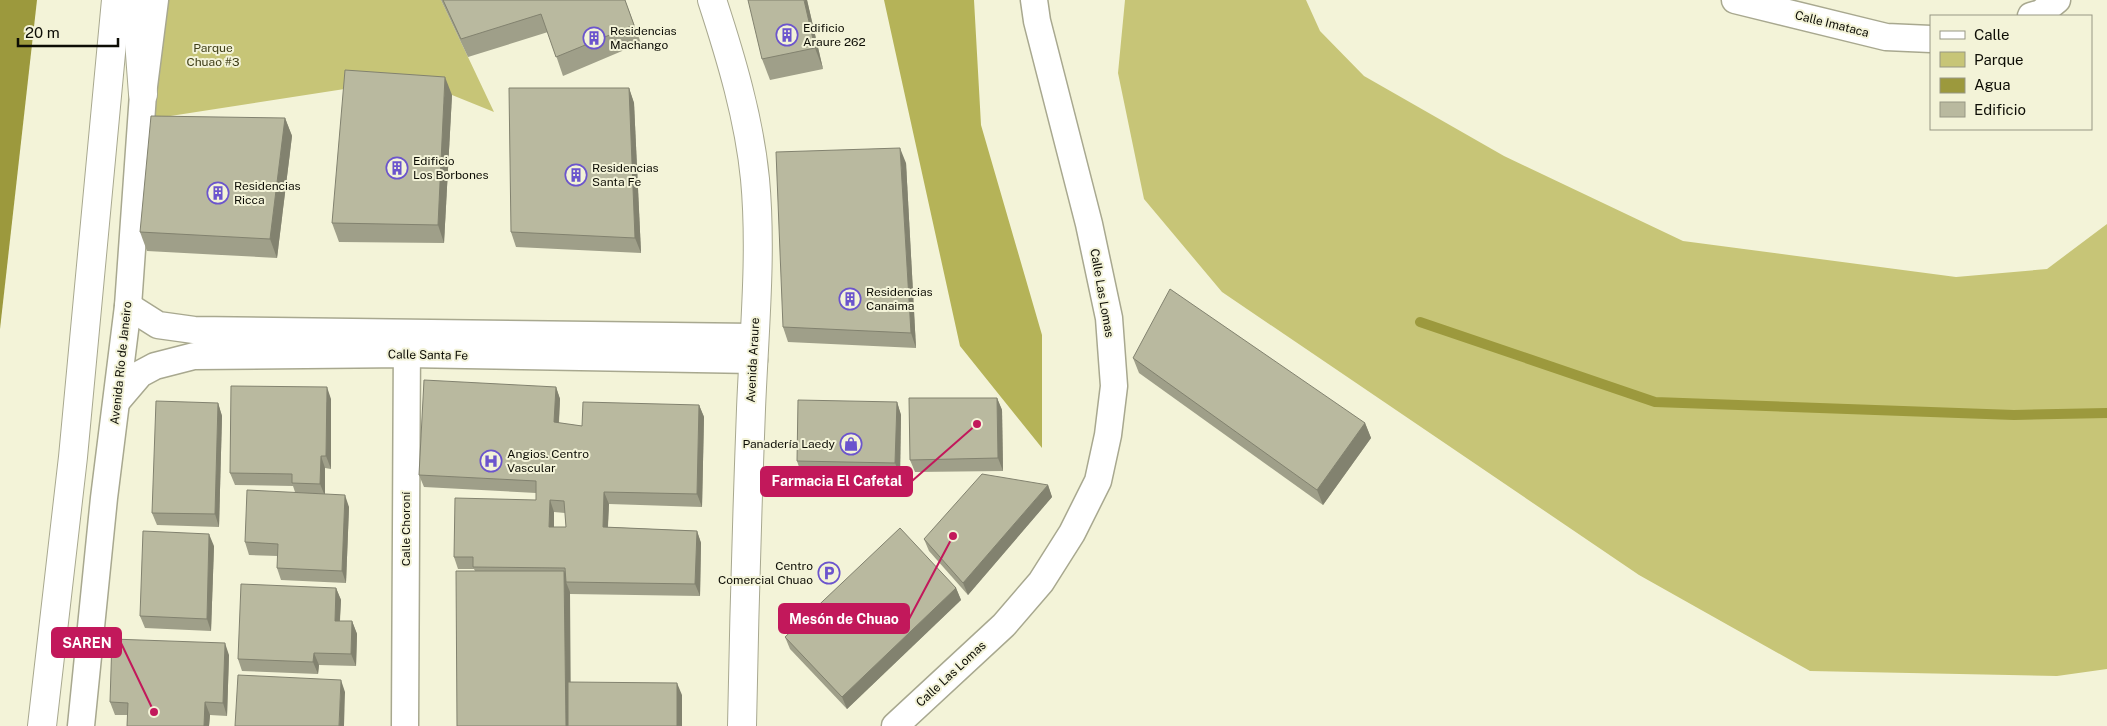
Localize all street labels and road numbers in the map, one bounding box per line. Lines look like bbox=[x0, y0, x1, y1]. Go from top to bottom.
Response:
street label: Calle Imataca bbox=[1794, 8, 1870, 40]
street label: Calle Las Lomas bbox=[1087, 247, 1117, 339]
street label: Avenida Río de Janeiro bbox=[108, 301, 134, 425]
street label: Avenida Araure bbox=[744, 317, 762, 403]
street label: Calle Santa Fe bbox=[388, 347, 469, 363]
street label: Calle Choroní bbox=[399, 491, 413, 566]
street label: Calle Las Lomas bbox=[913, 638, 989, 710]

